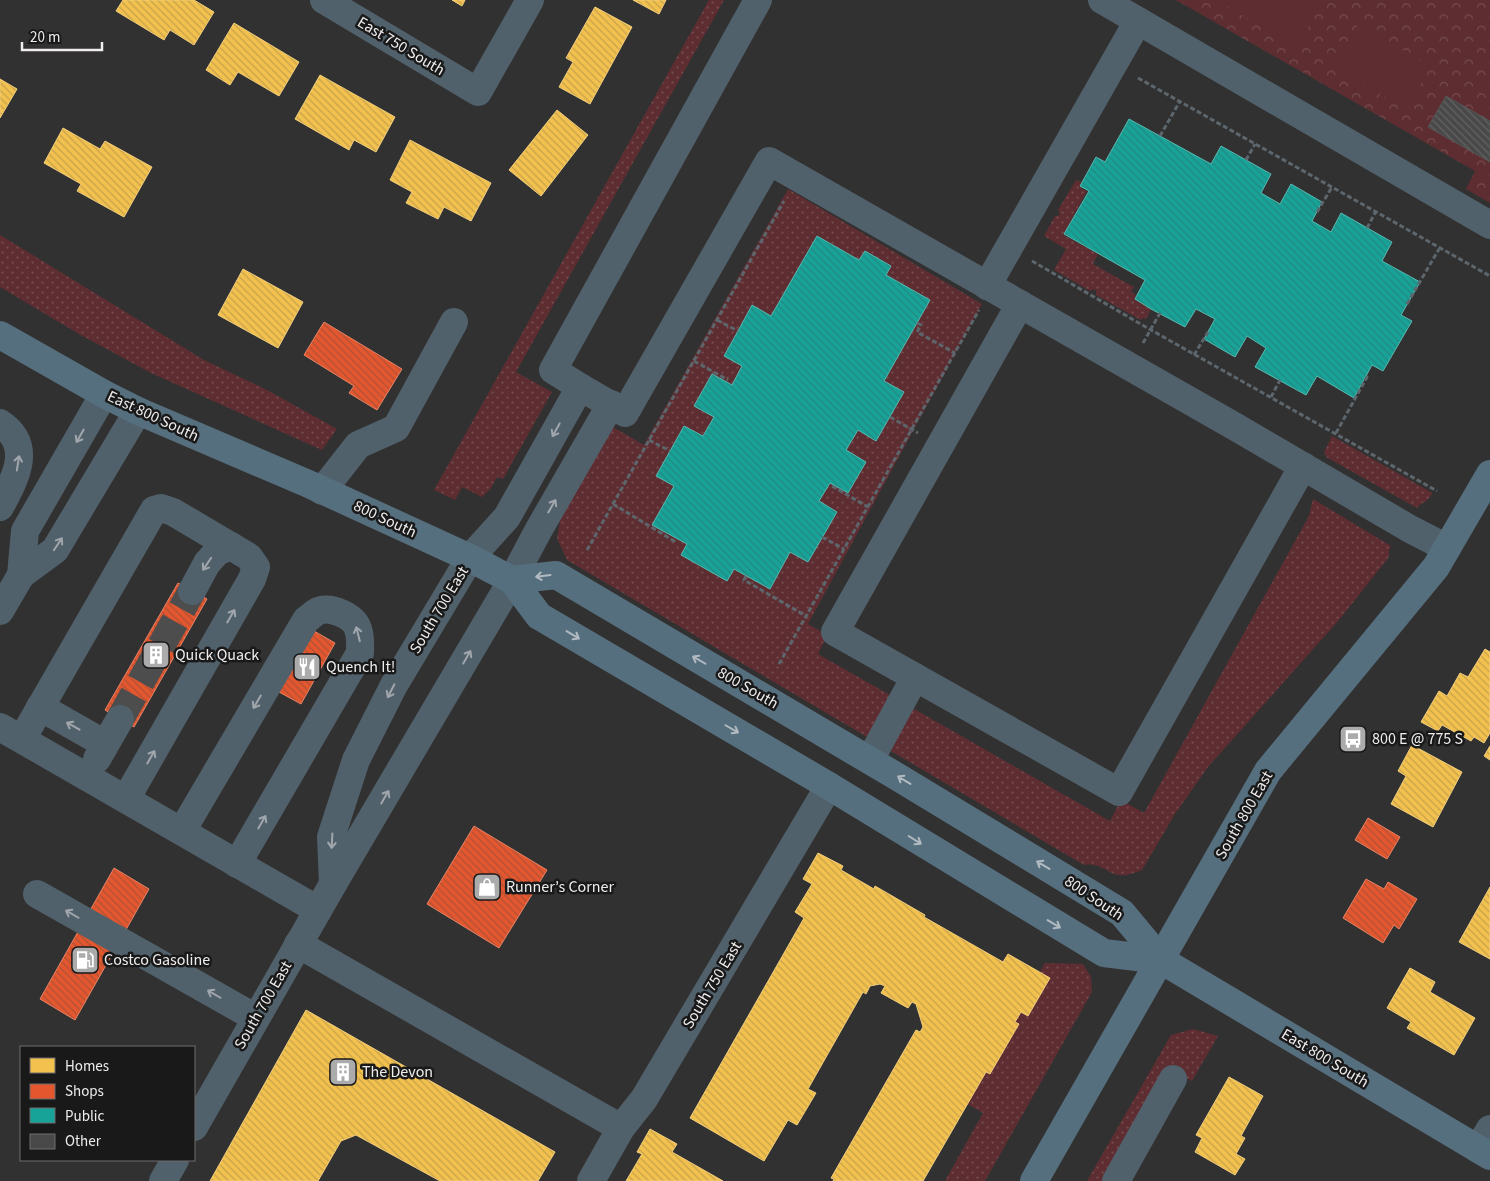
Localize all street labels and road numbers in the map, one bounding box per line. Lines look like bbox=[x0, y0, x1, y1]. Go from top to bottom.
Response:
street label: East 750 South bbox=[353, 11, 449, 81]
street label: East 800 South bbox=[104, 385, 202, 447]
street label: 800 South bbox=[350, 495, 420, 543]
street label: South 700 East bbox=[404, 562, 474, 658]
street label: 800 South bbox=[713, 662, 783, 714]
street label: South 800 East bbox=[1210, 766, 1278, 863]
street label: 800 South bbox=[1060, 870, 1128, 926]
street label: South 750 East bbox=[677, 937, 747, 1033]
street label: South 700 East bbox=[229, 956, 297, 1053]
street label: East 800 South bbox=[1277, 1023, 1373, 1093]

